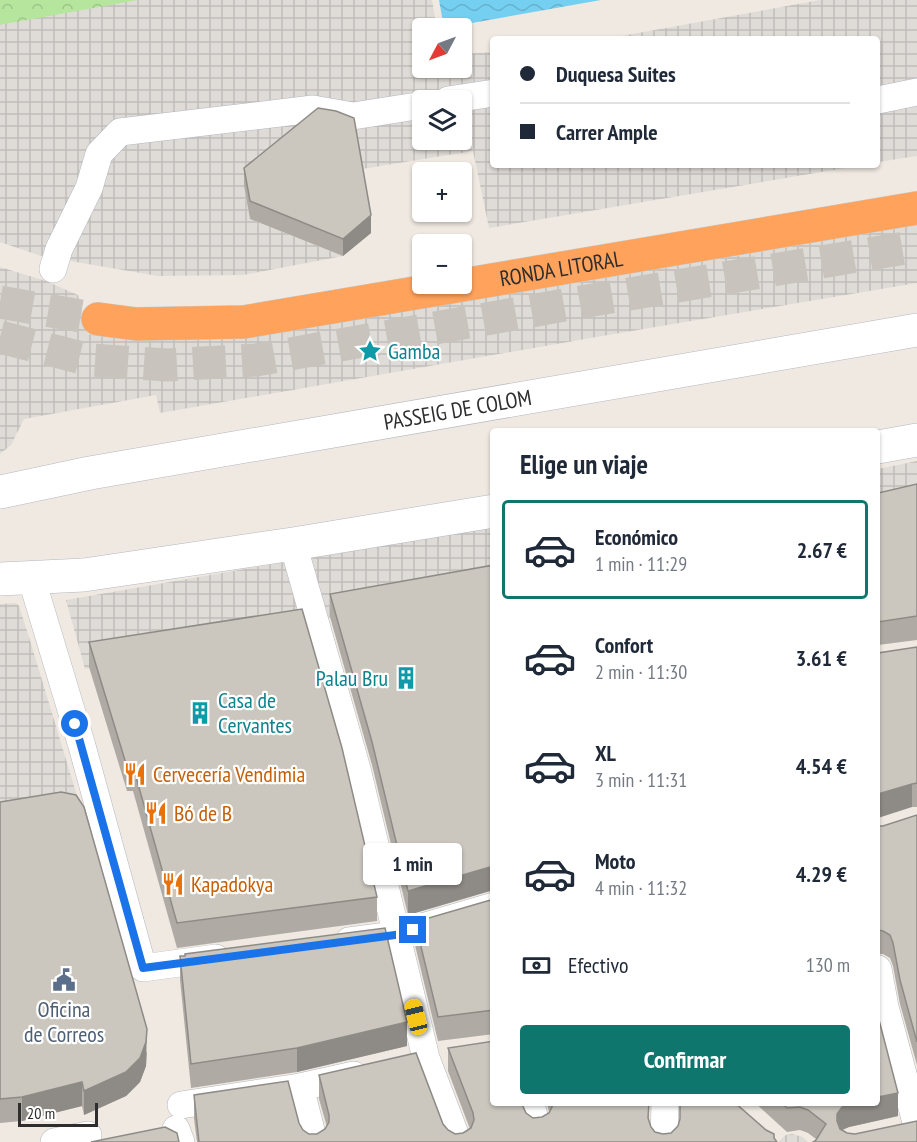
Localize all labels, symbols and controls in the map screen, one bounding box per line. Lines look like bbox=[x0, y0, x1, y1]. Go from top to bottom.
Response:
north arrow bbox=[412, 18, 472, 78]
map controls bbox=[412, 18, 472, 294]
text: Duquesa Suites bbox=[556, 60, 676, 88]
button: layers bbox=[412, 90, 472, 150]
text: Carrer Ample bbox=[556, 118, 658, 146]
button: + bbox=[412, 162, 472, 222]
button: − bbox=[412, 234, 472, 294]
street label: RONDA LITORAL bbox=[498, 244, 625, 292]
place label: Gamba bbox=[388, 337, 440, 365]
place icon: Gamba bbox=[357, 338, 383, 364]
street label: PASSEIG DE COLOM bbox=[382, 383, 534, 436]
text: Elige un viaje bbox=[520, 447, 648, 481]
icon: car bbox=[523, 523, 577, 577]
text: Económico bbox=[595, 523, 678, 551]
text: 2.67 € bbox=[797, 536, 847, 564]
text: 1 min · 11:29 bbox=[595, 551, 687, 577]
icon: car bbox=[523, 631, 577, 685]
text: Confort bbox=[595, 631, 653, 659]
text: 3.61 € bbox=[796, 644, 847, 672]
text: 2 min · 11:30 bbox=[595, 659, 687, 685]
place label: Palau Bru bbox=[316, 664, 388, 692]
building icon: Palau Bru bbox=[393, 665, 419, 691]
place label: Casa de Cervantes bbox=[218, 686, 292, 739]
building icon: Casa de Cervantes bbox=[187, 700, 213, 726]
route start bbox=[61, 710, 88, 737]
icon: car bbox=[523, 739, 577, 793]
text: XL bbox=[595, 739, 616, 767]
text: 4.54 € bbox=[796, 752, 847, 780]
place label: Cervecería Vendimia bbox=[153, 760, 305, 788]
restaurant icon: Cervecería Vendimia bbox=[122, 761, 148, 787]
text: 3 min · 11:31 bbox=[595, 767, 687, 793]
place label: Bó de B bbox=[174, 799, 232, 827]
restaurant icon: Bó de B bbox=[143, 800, 169, 826]
callout: 1 min bbox=[364, 843, 462, 885]
icon: car bbox=[523, 847, 577, 901]
text: Moto bbox=[595, 847, 636, 875]
text: 1 min bbox=[392, 851, 433, 877]
text: 4.29 € bbox=[796, 860, 847, 888]
place label: Kapadokya bbox=[191, 870, 273, 898]
restaurant icon: Kapadokya bbox=[160, 871, 186, 897]
text: 4 min · 11:32 bbox=[595, 875, 687, 901]
route end bbox=[399, 916, 426, 943]
icon: cash bbox=[520, 949, 553, 982]
text: Efectivo bbox=[568, 951, 629, 979]
text: 130 m bbox=[806, 952, 850, 978]
public building icon: Oficina de Correos bbox=[51, 967, 77, 993]
place label: Oficina de Correos bbox=[24, 995, 104, 1048]
car bbox=[403, 997, 429, 1037]
button: Confirmar bbox=[520, 1025, 850, 1094]
scale bar bbox=[18, 1100, 98, 1128]
text: 20 m bbox=[27, 1103, 55, 1123]

